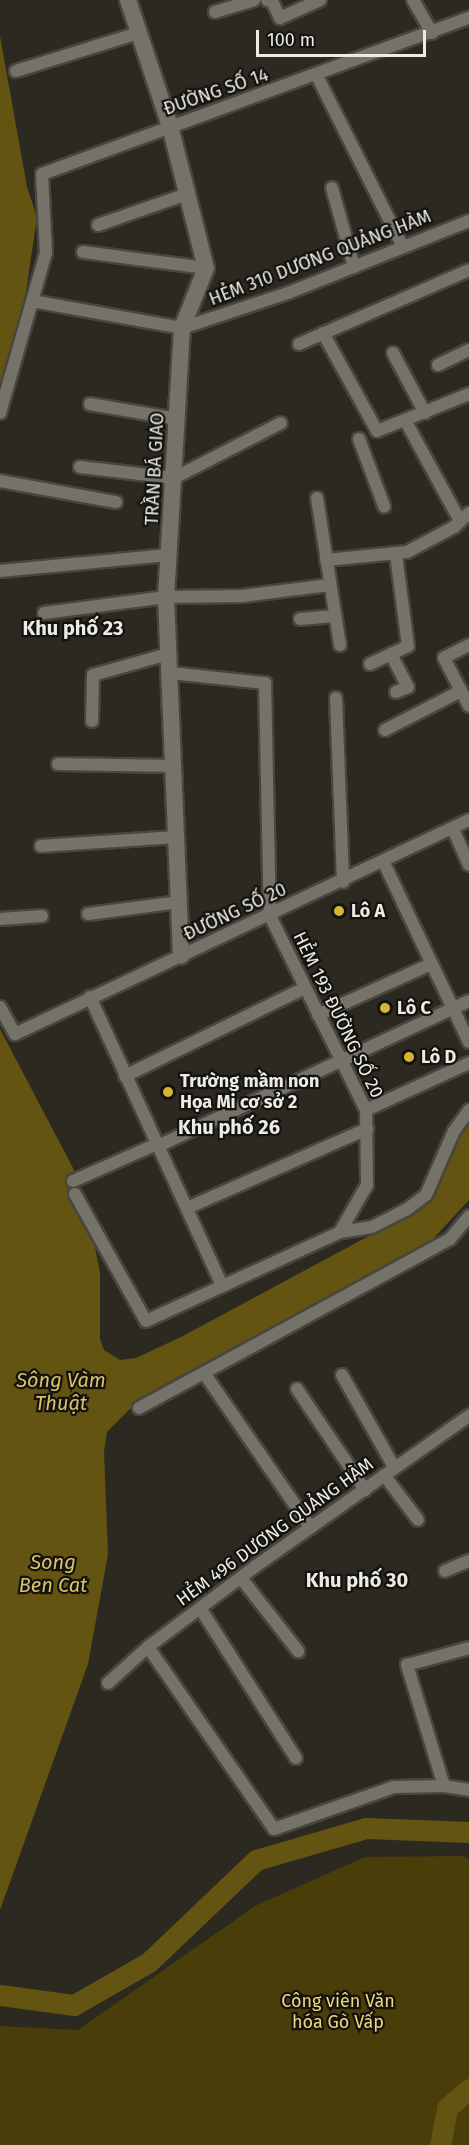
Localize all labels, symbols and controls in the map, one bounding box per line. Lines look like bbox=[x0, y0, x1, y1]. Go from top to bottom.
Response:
scale bar bbox=[259, 18, 428, 56]
text: 100 m bbox=[267, 29, 315, 51]
street label: ĐƯỜNG SỐ 14 bbox=[161, 64, 271, 120]
street label: HẺM 310 DƯƠNG QUẢNG HÀM bbox=[206, 206, 434, 310]
street label: TRẦN BÁ GIAO bbox=[141, 412, 169, 526]
district label: Khu phố 23 bbox=[23, 616, 123, 640]
street label: ĐƯỜNG SỐ 20 bbox=[180, 879, 290, 945]
place label: Lô A bbox=[351, 900, 385, 922]
marker: Lô A bbox=[332, 904, 346, 918]
street label: HẺM 193 ĐƯỜNG SỐ 20 bbox=[288, 928, 388, 1102]
place label: Lô C bbox=[397, 997, 431, 1019]
marker: Lô C bbox=[378, 1001, 392, 1015]
place label: Lô D bbox=[421, 1046, 456, 1068]
marker: Lô D bbox=[402, 1050, 416, 1064]
place label: Trường mầm non Họa Mi cơ sở 2 bbox=[180, 1071, 319, 1114]
marker: Trường mầm non Họa Mi cơ sở 2 bbox=[161, 1085, 175, 1099]
district label: Khu phố 26 bbox=[178, 1115, 280, 1139]
water label: Sông Vàm Thuật bbox=[16, 1369, 106, 1416]
street label: HẺM 496 DƯƠNG QUẢNG HÀM bbox=[172, 1453, 378, 1611]
water label: Song Ben Cat bbox=[19, 1551, 87, 1598]
district label: Khu phố 30 bbox=[306, 1568, 408, 1592]
park label: Công viên Văn hóa Gò Vấp bbox=[281, 1991, 395, 2034]

